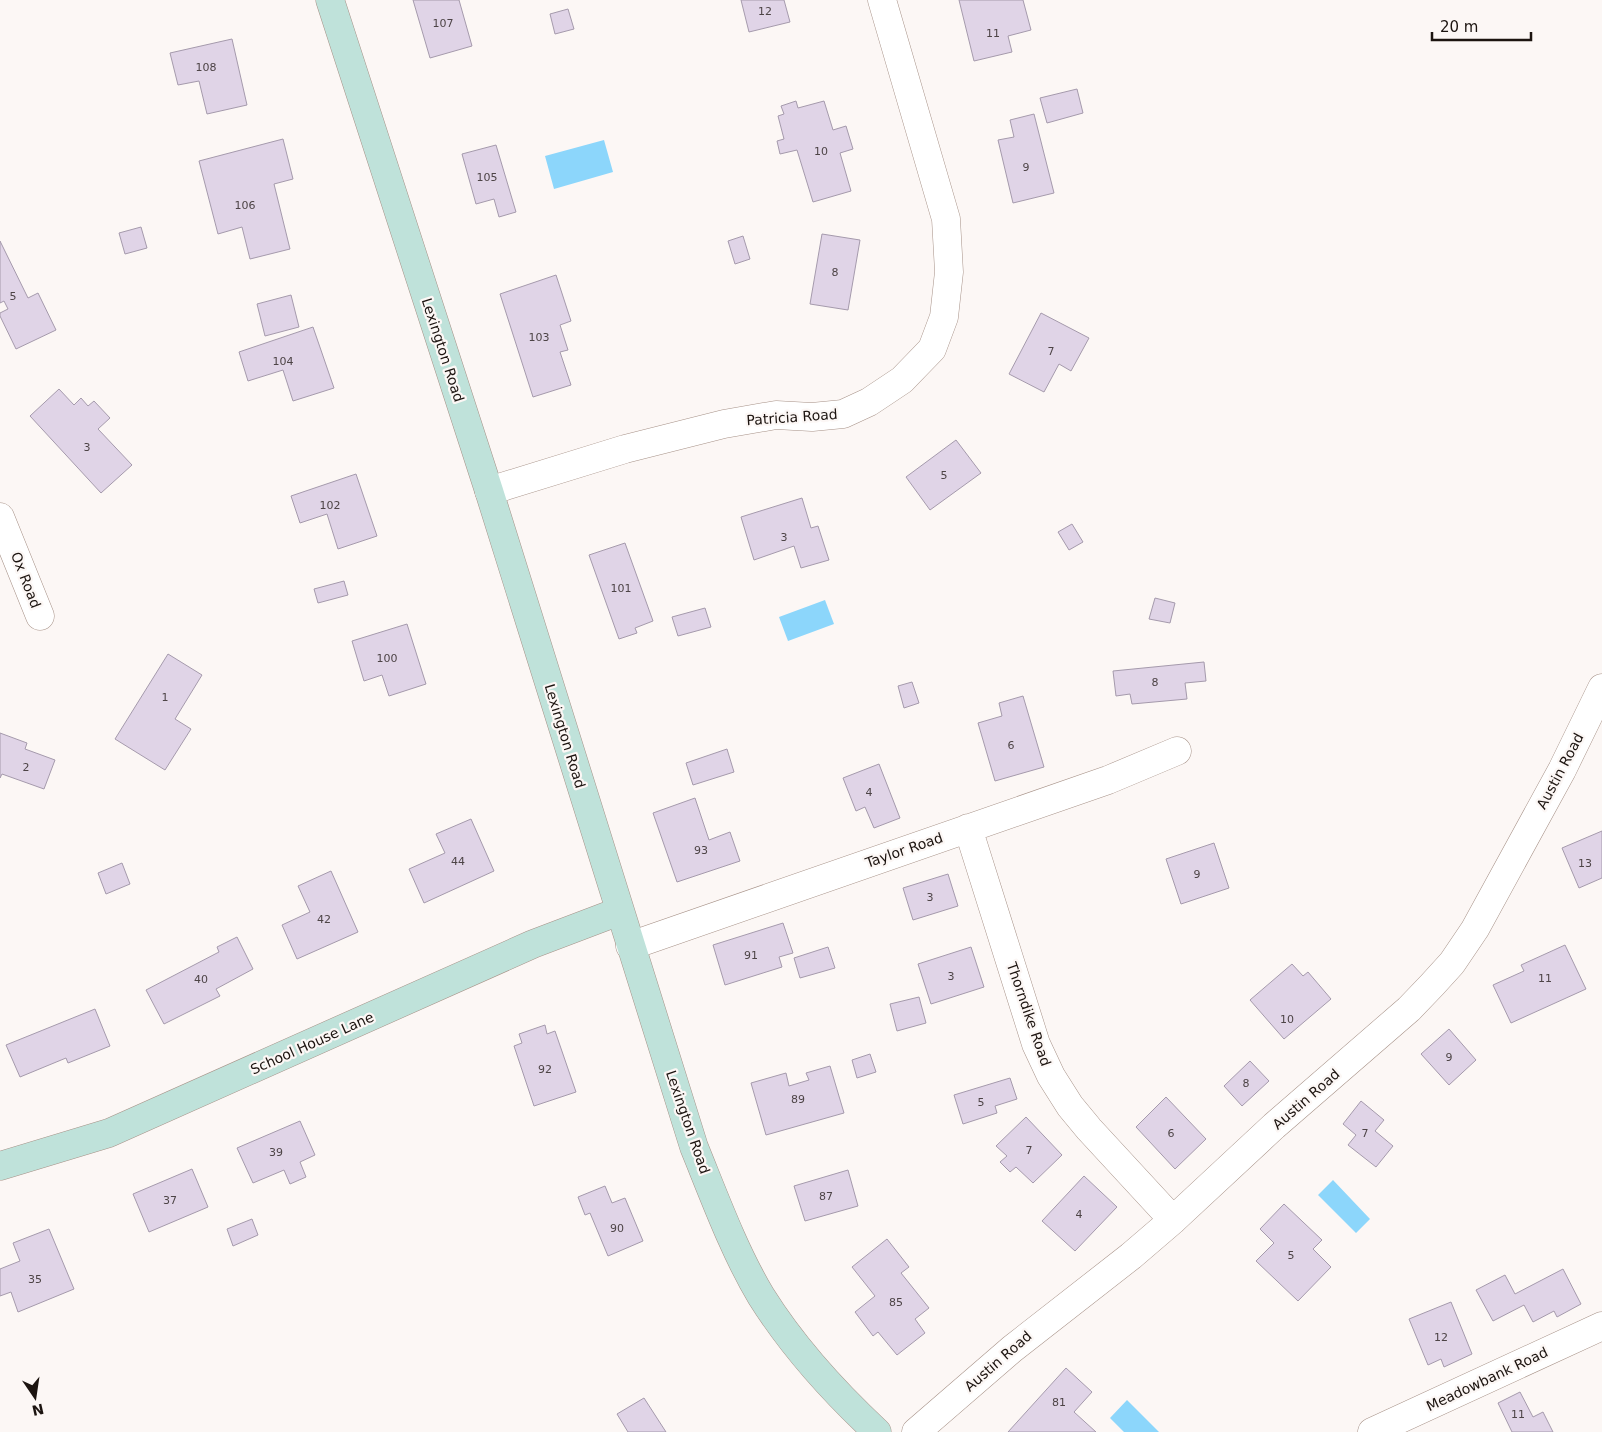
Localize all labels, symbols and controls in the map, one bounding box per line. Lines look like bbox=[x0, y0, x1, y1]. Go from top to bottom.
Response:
house number: 12 bbox=[758, 5, 772, 18]
scale bar bbox=[1432, 10, 1531, 42]
house number: 107 bbox=[433, 17, 454, 30]
text: 20 m bbox=[1440, 18, 1478, 36]
house number: 11 bbox=[986, 27, 1000, 40]
house number: 108 bbox=[196, 61, 217, 74]
house number: 10 bbox=[814, 145, 828, 158]
house number: 9 bbox=[1023, 161, 1030, 174]
house number: 105 bbox=[477, 171, 498, 184]
house number: 106 bbox=[235, 199, 256, 212]
house number: 8 bbox=[832, 266, 839, 279]
house number: 5 bbox=[10, 290, 17, 303]
street label: Lexington Road bbox=[419, 296, 467, 404]
house number: 103 bbox=[529, 331, 550, 344]
house number: 7 bbox=[1048, 345, 1055, 358]
house number: 104 bbox=[273, 355, 294, 368]
street label: Patricia Road bbox=[746, 406, 838, 428]
house number: 3 bbox=[84, 441, 91, 454]
house number: 5 bbox=[941, 469, 948, 482]
house number: 102 bbox=[320, 499, 341, 512]
house number: 3 bbox=[781, 531, 788, 544]
street label: Ox Road bbox=[8, 550, 44, 610]
house number: 101 bbox=[611, 582, 632, 595]
house number: 100 bbox=[377, 652, 398, 665]
house number: 8 bbox=[1152, 676, 1159, 689]
street label: Lexington Road bbox=[542, 682, 588, 790]
house number: 1 bbox=[162, 691, 169, 704]
street label: Austin Road bbox=[1533, 730, 1587, 812]
house number: 6 bbox=[1008, 739, 1015, 752]
house number: 2 bbox=[23, 761, 30, 774]
house number: 4 bbox=[866, 786, 873, 799]
street label: Taylor Road bbox=[862, 829, 945, 871]
house number: 93 bbox=[694, 844, 708, 857]
house number: 44 bbox=[451, 855, 465, 868]
house number: 13 bbox=[1578, 857, 1592, 870]
house number: 9 bbox=[1194, 868, 1201, 881]
house number: 3 bbox=[927, 891, 934, 904]
house number: 42 bbox=[317, 913, 331, 926]
house number: 91 bbox=[744, 949, 758, 962]
street label: Thorndike Road bbox=[1003, 959, 1054, 1068]
house number: 3 bbox=[948, 970, 955, 983]
house number: 11 bbox=[1538, 972, 1552, 985]
house number: 40 bbox=[194, 973, 208, 986]
street label: School House Lane bbox=[248, 1009, 376, 1077]
house number: 10 bbox=[1280, 1013, 1294, 1026]
house number: 9 bbox=[1446, 1051, 1453, 1064]
house number: 92 bbox=[538, 1063, 552, 1076]
street label: Austin Road bbox=[1269, 1066, 1343, 1132]
street label: Lexington Road bbox=[663, 1068, 713, 1176]
house number: 8 bbox=[1243, 1077, 1250, 1090]
house number: 89 bbox=[791, 1093, 805, 1106]
house number: 5 bbox=[978, 1096, 985, 1109]
house number: 6 bbox=[1168, 1127, 1175, 1140]
house number: 7 bbox=[1362, 1127, 1369, 1140]
house number: 7 bbox=[1026, 1144, 1033, 1157]
house number: 39 bbox=[269, 1146, 283, 1159]
house number: 87 bbox=[819, 1190, 833, 1203]
house number: 37 bbox=[163, 1194, 177, 1207]
house number: 4 bbox=[1076, 1208, 1083, 1221]
house number: 90 bbox=[610, 1222, 624, 1235]
house number: 5 bbox=[1288, 1249, 1295, 1262]
house number: 35 bbox=[28, 1273, 42, 1286]
house number: 85 bbox=[889, 1296, 903, 1309]
street label: Austin Road bbox=[961, 1328, 1035, 1394]
house number: 12 bbox=[1434, 1331, 1448, 1344]
street label: Meadowbank Road bbox=[1424, 1344, 1550, 1414]
north arrow bbox=[10, 1372, 60, 1422]
house number: 81 bbox=[1052, 1396, 1066, 1409]
text: N bbox=[30, 1401, 45, 1419]
house number: 11 bbox=[1511, 1408, 1525, 1421]

